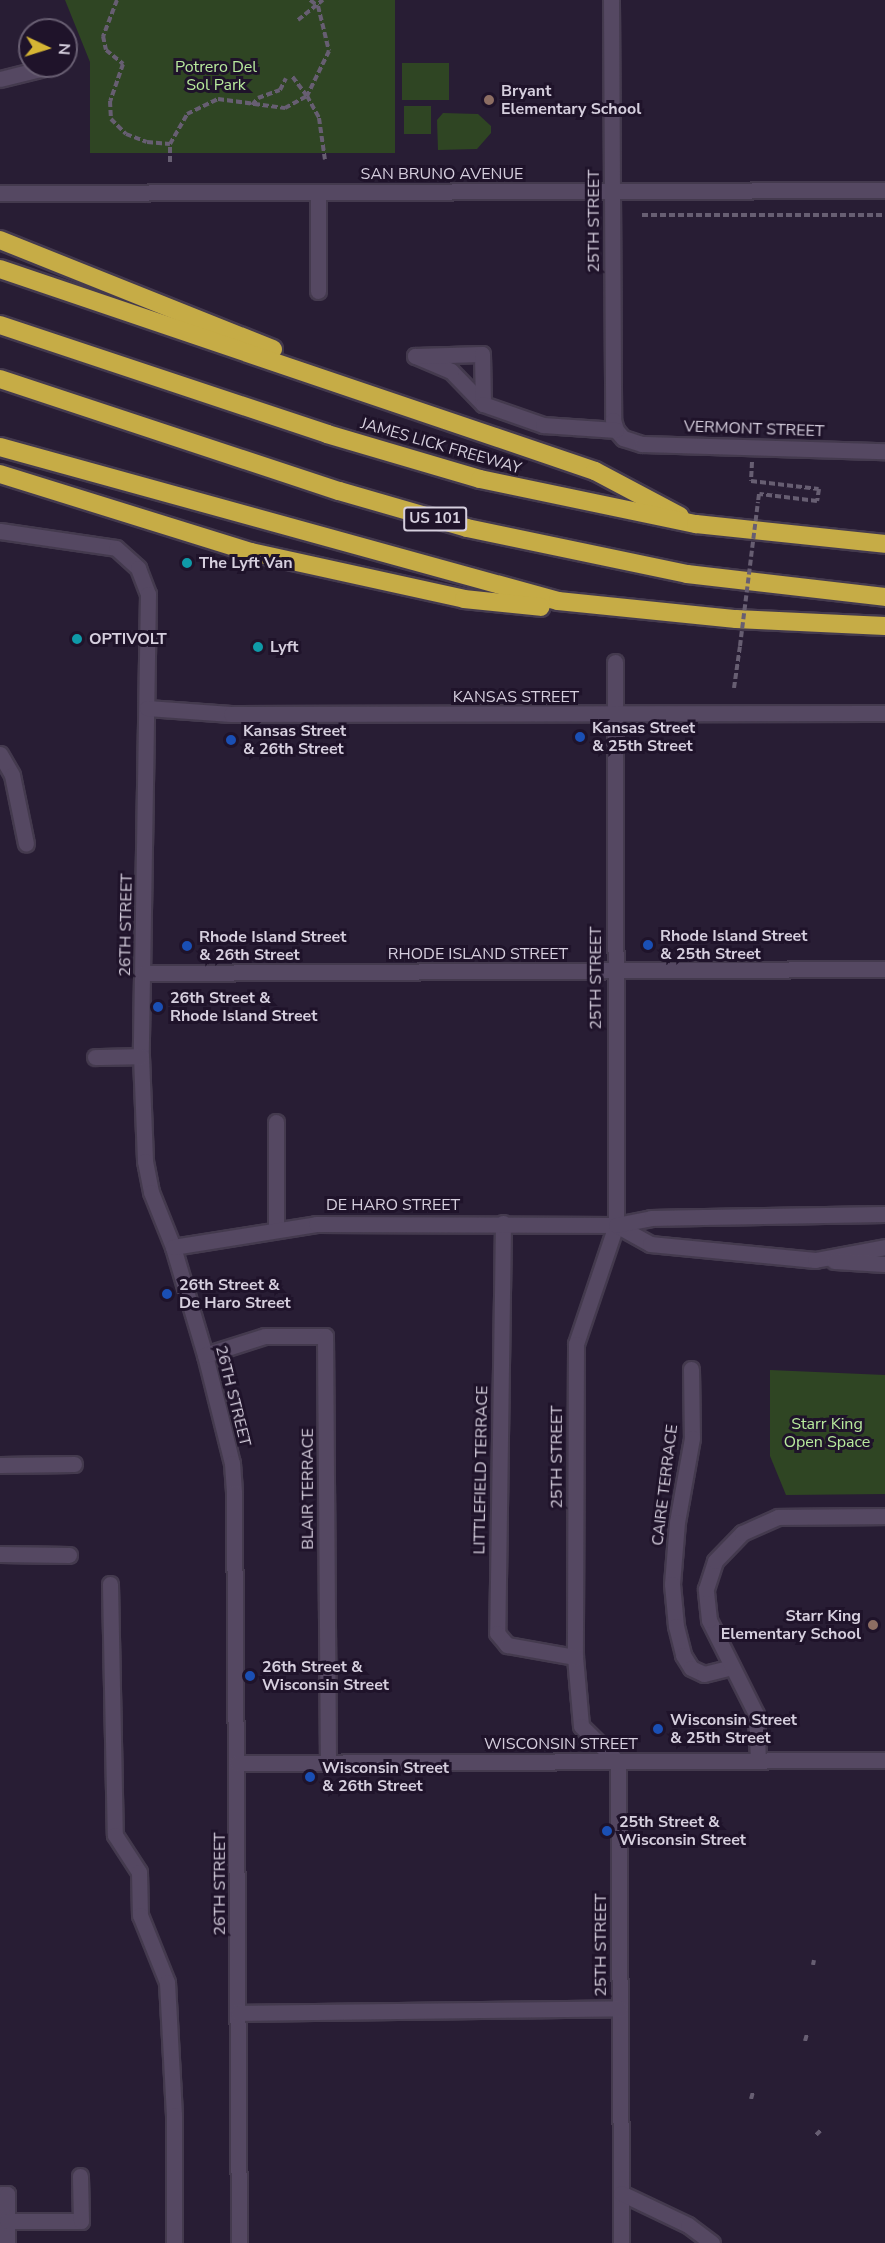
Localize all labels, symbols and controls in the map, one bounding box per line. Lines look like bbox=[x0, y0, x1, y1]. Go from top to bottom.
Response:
north arrow bbox=[18, 18, 78, 78]
text: N bbox=[53, 42, 75, 56]
park label: Potrero Del Sol Park bbox=[175, 57, 257, 95]
place label: Bryant Elementary School bbox=[501, 81, 641, 119]
marker: Bryant Elementary School bbox=[482, 93, 496, 107]
street label: SAN BRUNO AVENUE bbox=[361, 164, 523, 184]
street label: 25TH STREET bbox=[584, 169, 604, 273]
street label: JAMES LICK FREEWAY bbox=[358, 414, 524, 478]
street label: VERMONT STREET bbox=[683, 417, 825, 441]
road number: US 101 bbox=[402, 507, 468, 531]
place label: The Lyft Van bbox=[199, 553, 293, 573]
marker: The Lyft Van bbox=[180, 556, 194, 570]
place label: OPTIVOLT bbox=[89, 629, 167, 649]
marker: OPTIVOLT bbox=[70, 632, 84, 646]
place label: Lyft bbox=[270, 637, 298, 657]
marker: Lyft bbox=[251, 640, 265, 654]
street label: KANSAS STREET bbox=[453, 687, 579, 707]
place label: Kansas Street & 25th Street bbox=[592, 718, 695, 756]
place label: Kansas Street & 26th Street bbox=[243, 721, 346, 759]
marker: Kansas Street & 25th Street bbox=[573, 730, 587, 744]
marker: Kansas Street & 26th Street bbox=[224, 733, 238, 747]
street label: 26TH STREET bbox=[116, 873, 136, 977]
street label: 25TH STREET bbox=[586, 926, 606, 1030]
place label: Rhode Island Street & 25th Street bbox=[660, 926, 807, 964]
place label: Rhode Island Street & 26th Street bbox=[199, 927, 346, 965]
marker: Rhode Island Street & 25th Street bbox=[641, 938, 655, 952]
marker: Rhode Island Street & 26th Street bbox=[180, 939, 194, 953]
street label: RHODE ISLAND STREET bbox=[388, 944, 568, 964]
place label: 26th Street & Rhode Island Street bbox=[170, 988, 317, 1026]
marker: 26th Street & Rhode Island Street bbox=[151, 1000, 165, 1014]
street label: DE HARO STREET bbox=[326, 1195, 460, 1215]
place label: 26th Street & De Haro Street bbox=[179, 1275, 291, 1313]
marker: 26th Street & De Haro Street bbox=[160, 1287, 174, 1301]
street label: 26TH STREET bbox=[211, 1344, 255, 1448]
street label: LITTLEFIELD TERRACE bbox=[470, 1385, 492, 1555]
street label: 25TH STREET bbox=[547, 1405, 567, 1509]
park label: Starr King Open Space bbox=[784, 1414, 870, 1452]
street label: CAIRE TERRACE bbox=[648, 1423, 682, 1547]
street label: BLAIR TERRACE bbox=[298, 1428, 318, 1550]
place label: Starr King Elementary School bbox=[721, 1606, 861, 1644]
marker: Starr King Elementary School bbox=[866, 1618, 880, 1632]
place label: 26th Street & Wisconsin Street bbox=[262, 1657, 389, 1695]
marker: 26th Street & Wisconsin Street bbox=[243, 1669, 257, 1683]
place label: Wisconsin Street & 25th Street bbox=[670, 1710, 797, 1748]
marker: Wisconsin Street & 25th Street bbox=[651, 1722, 665, 1736]
street label: WISCONSIN STREET bbox=[484, 1734, 638, 1754]
place label: Wisconsin Street & 26th Street bbox=[322, 1758, 449, 1796]
marker: Wisconsin Street & 26th Street bbox=[303, 1770, 317, 1784]
place label: 25th Street & Wisconsin Street bbox=[619, 1812, 746, 1850]
marker: 25th Street & Wisconsin Street bbox=[600, 1824, 614, 1838]
street label: 26TH STREET bbox=[210, 1832, 230, 1936]
street label: 25TH STREET bbox=[591, 1893, 611, 1997]

